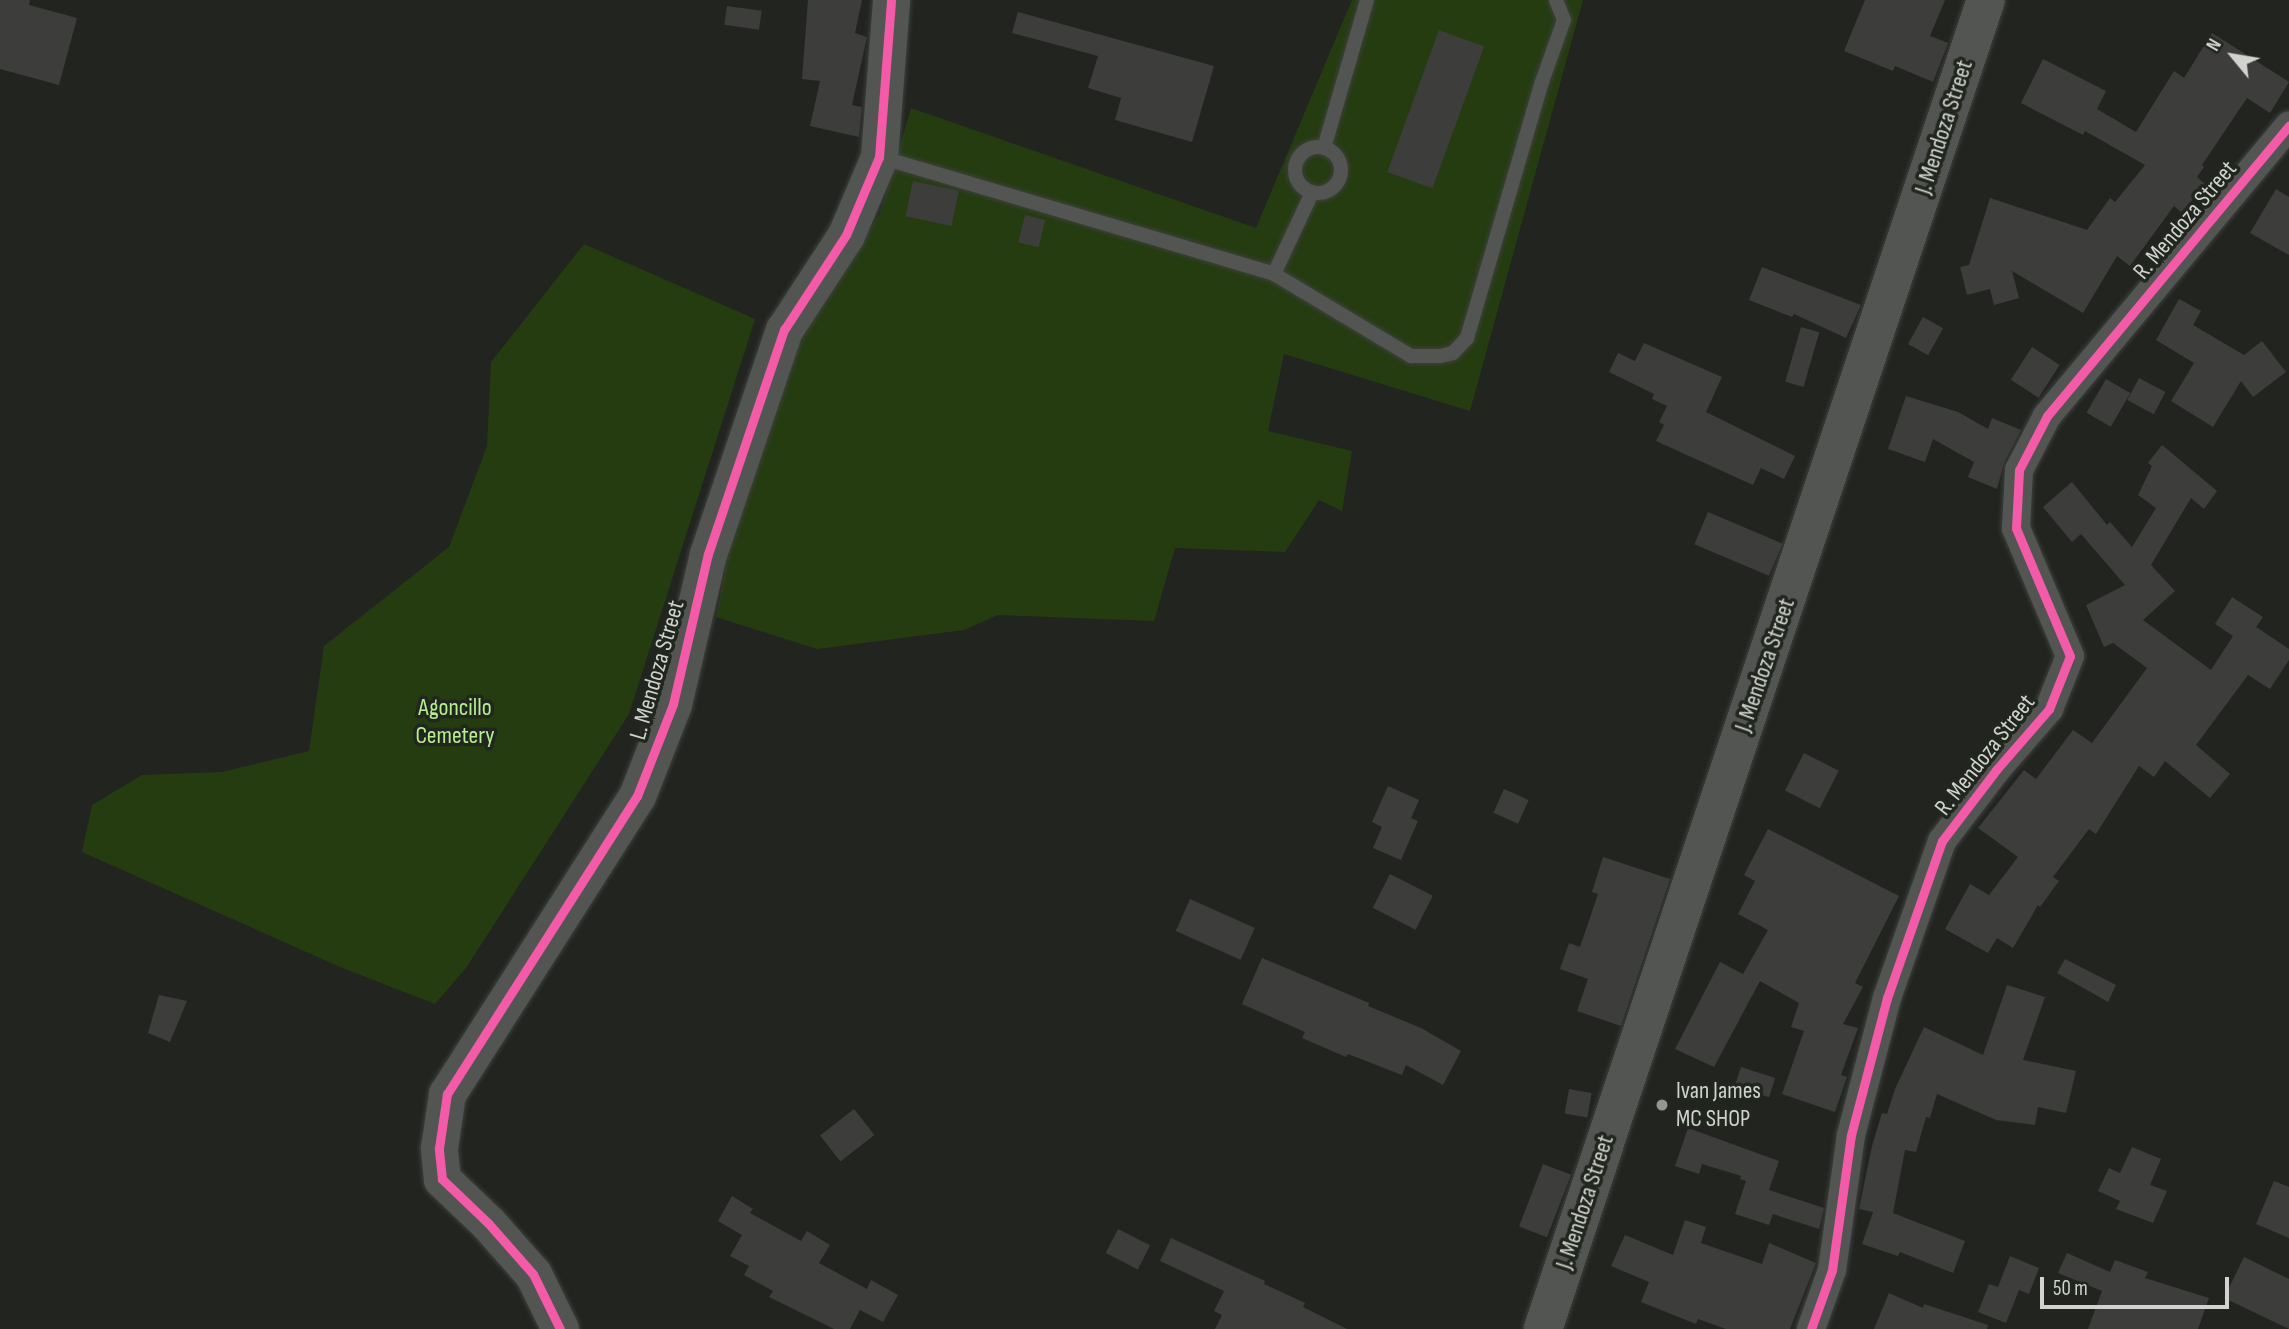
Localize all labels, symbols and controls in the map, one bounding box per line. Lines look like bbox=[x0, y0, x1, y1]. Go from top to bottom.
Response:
north arrow bbox=[2198, 21, 2268, 91]
text: N bbox=[2202, 35, 2227, 55]
street label: J. Mendoza Street bbox=[1909, 56, 1979, 198]
street label: R. Mendoza Street bbox=[2127, 155, 2243, 285]
street label: J. Mendoza Street bbox=[1729, 595, 1801, 735]
street label: L. Mendoza Street bbox=[623, 597, 691, 743]
street label: R. Mendoza Street bbox=[1929, 689, 2041, 821]
park label: Agoncillo Cemetery bbox=[415, 694, 495, 750]
place label: Ivan James MC SHOP bbox=[1676, 1077, 1761, 1133]
marker: Ivan James MC SHOP bbox=[1654, 1097, 1670, 1113]
street label: J. Mendoza Street bbox=[1550, 1131, 1620, 1273]
scale bar bbox=[2044, 1262, 2233, 1306]
text: 50 m bbox=[2053, 1276, 2088, 1301]

